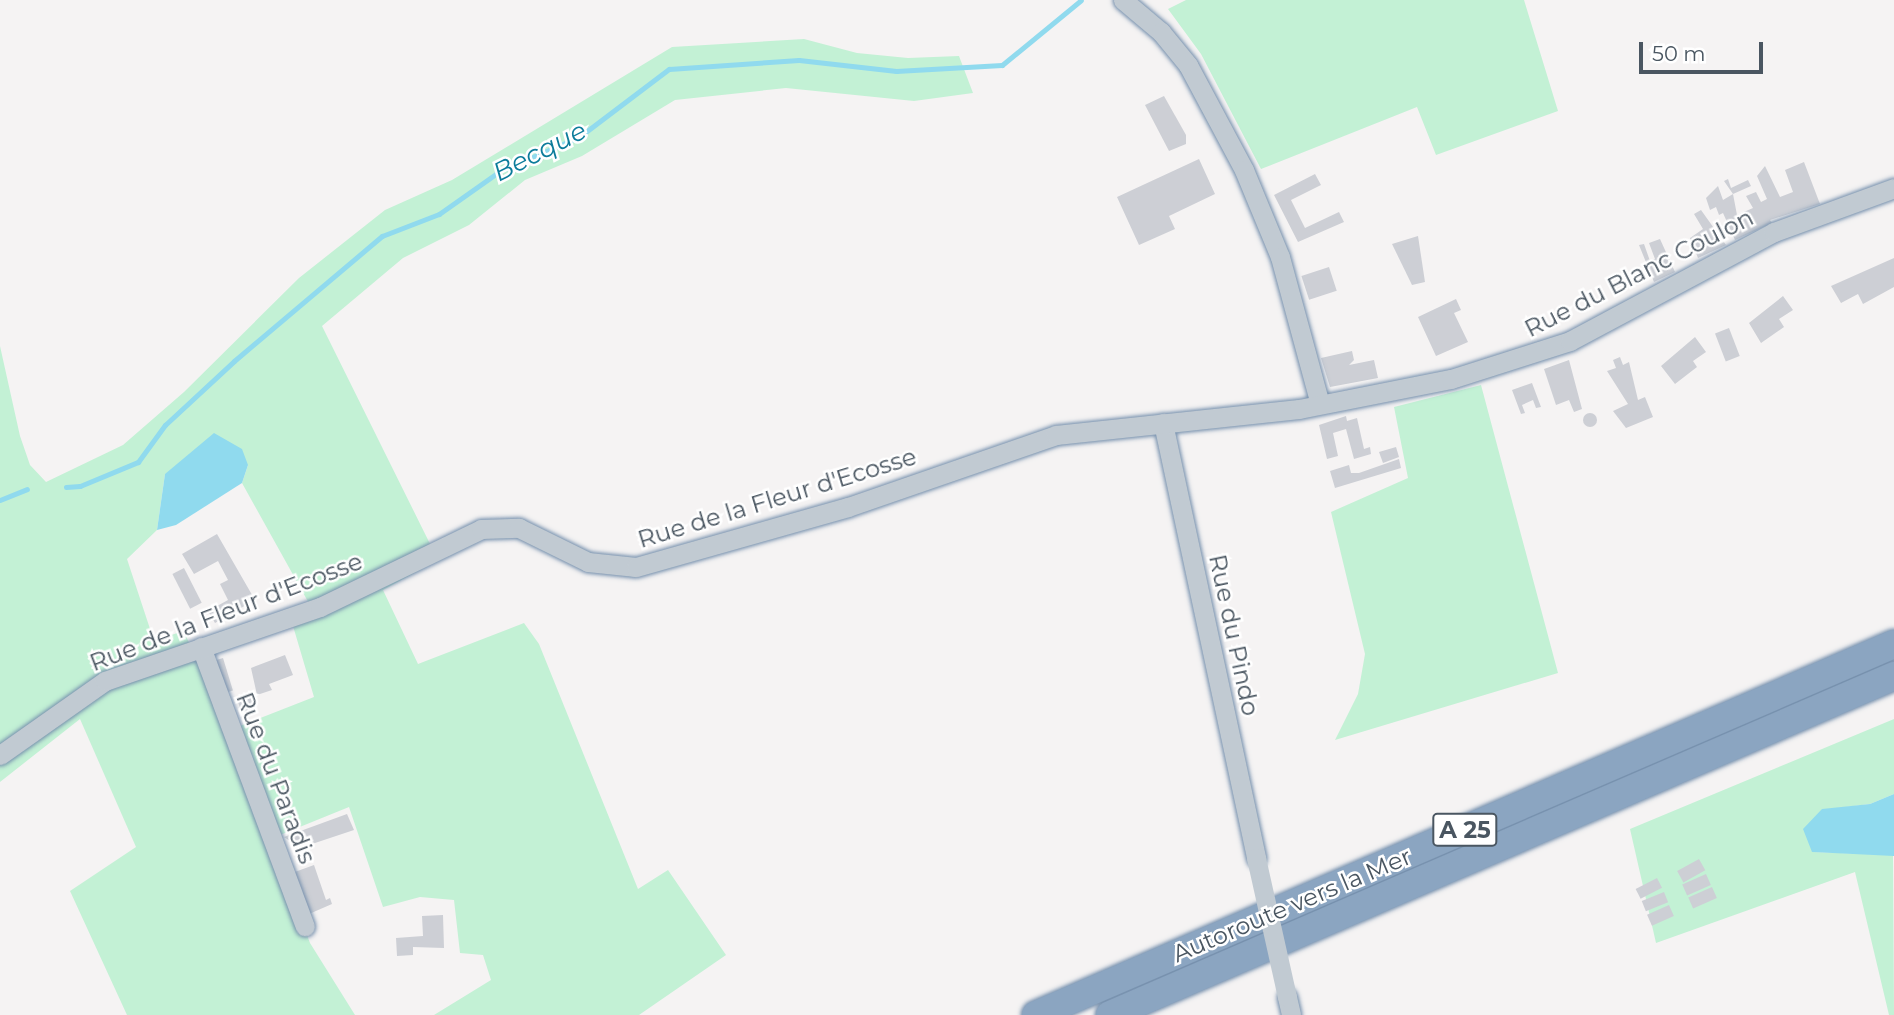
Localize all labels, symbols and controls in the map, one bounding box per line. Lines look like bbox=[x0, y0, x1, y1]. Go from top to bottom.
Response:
scale bar bbox=[1642, 28, 1766, 72]
text: 50 m bbox=[1652, 41, 1706, 66]
water label: Becque bbox=[488, 115, 592, 189]
street label: Rue du Blanc Coulon bbox=[1520, 203, 1758, 343]
street label: Rue de la Fleur d'Ecosse bbox=[634, 442, 920, 554]
street label: Rue de la Fleur d'Ecosse bbox=[86, 547, 366, 677]
street label: Rue du Pindo bbox=[1203, 552, 1265, 718]
street label: Rue du Paradis bbox=[230, 688, 322, 868]
road number: A 25 bbox=[1432, 810, 1498, 850]
street label: Autoroute vers la Mer bbox=[1168, 842, 1416, 968]

